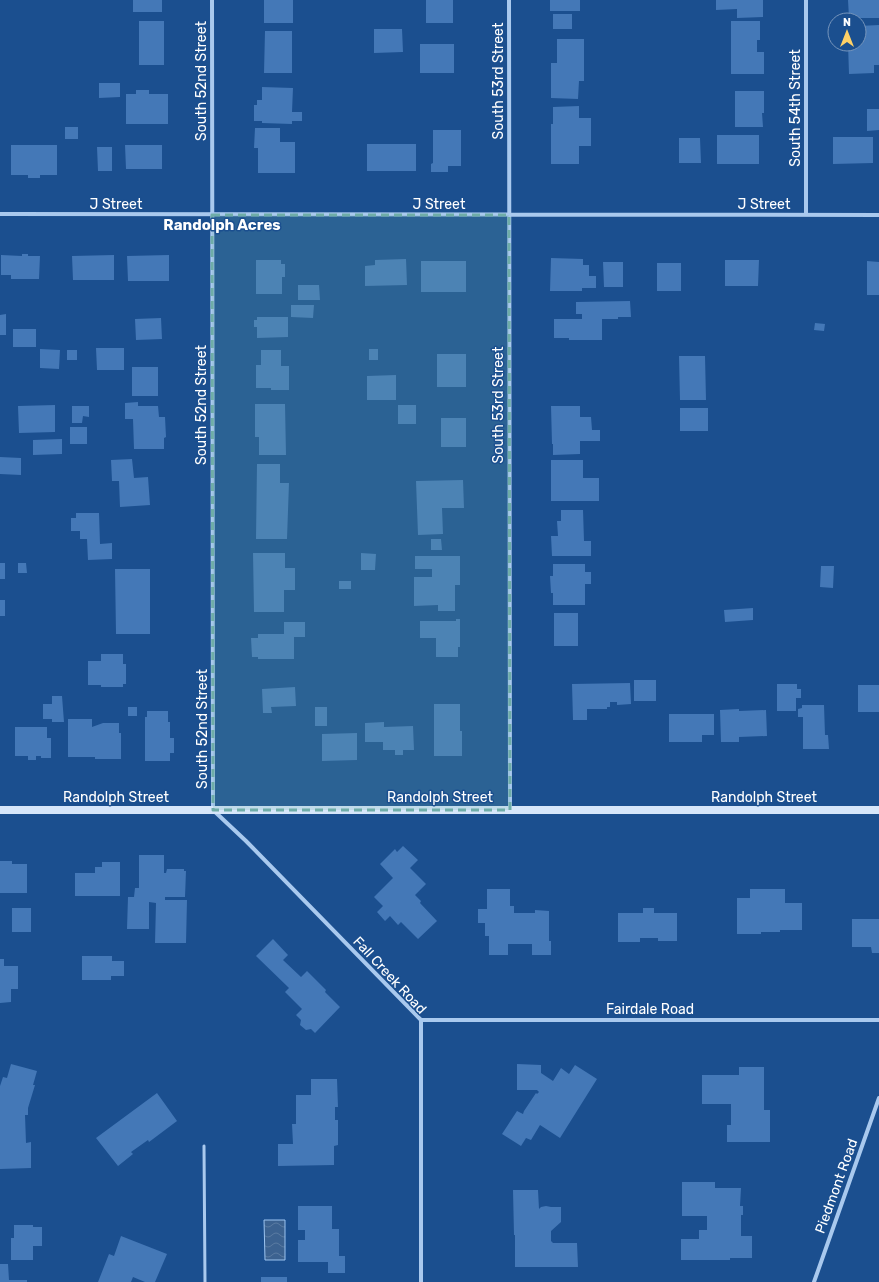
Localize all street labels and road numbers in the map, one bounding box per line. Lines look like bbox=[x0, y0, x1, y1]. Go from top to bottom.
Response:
street label: South 52nd Street bbox=[193, 21, 210, 141]
street label: South 53rd Street bbox=[490, 22, 507, 139]
street label: South 54th Street bbox=[787, 49, 804, 167]
street label: J Street bbox=[90, 196, 143, 213]
street label: J Street bbox=[413, 196, 466, 213]
street label: J Street bbox=[738, 196, 791, 213]
street label: South 52nd Street bbox=[193, 345, 210, 465]
street label: South 53rd Street bbox=[490, 346, 507, 463]
street label: South 52nd Street bbox=[194, 669, 211, 789]
street label: Randolph Street bbox=[63, 789, 169, 806]
street label: Randolph Street bbox=[387, 789, 493, 806]
street label: Randolph Street bbox=[711, 789, 817, 806]
street label: Fall Creek Road bbox=[349, 933, 430, 1018]
street label: Fairdale Road bbox=[606, 1001, 694, 1018]
street label: Piedmont Road bbox=[811, 1137, 861, 1236]

